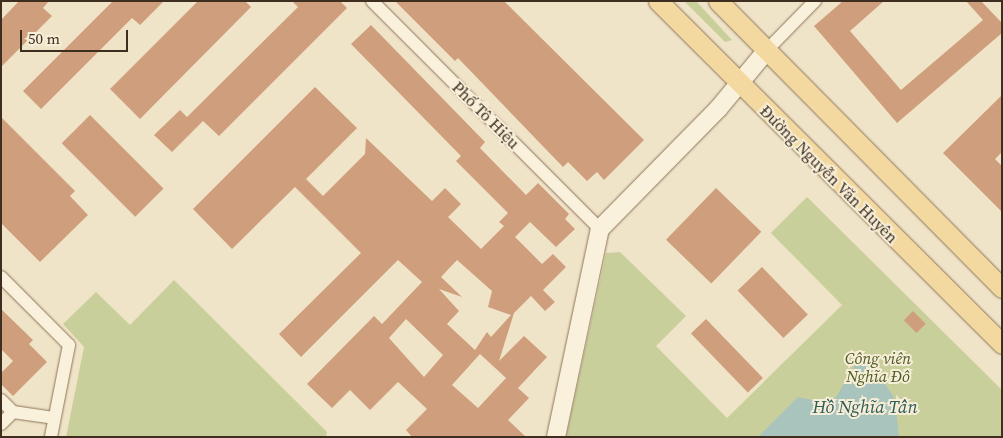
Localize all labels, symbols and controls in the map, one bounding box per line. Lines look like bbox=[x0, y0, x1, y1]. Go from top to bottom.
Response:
scale bar bbox=[22, 20, 130, 52]
text: 50 m bbox=[28, 28, 60, 49]
street label: Phố Tô Hiệu bbox=[448, 77, 524, 153]
street label: Đường Nguyễn Văn Huyên bbox=[756, 101, 902, 247]
park label: Công viên Nghĩa Đô bbox=[845, 348, 911, 386]
water label: Hồ Nghĩa Tân bbox=[812, 396, 918, 418]

